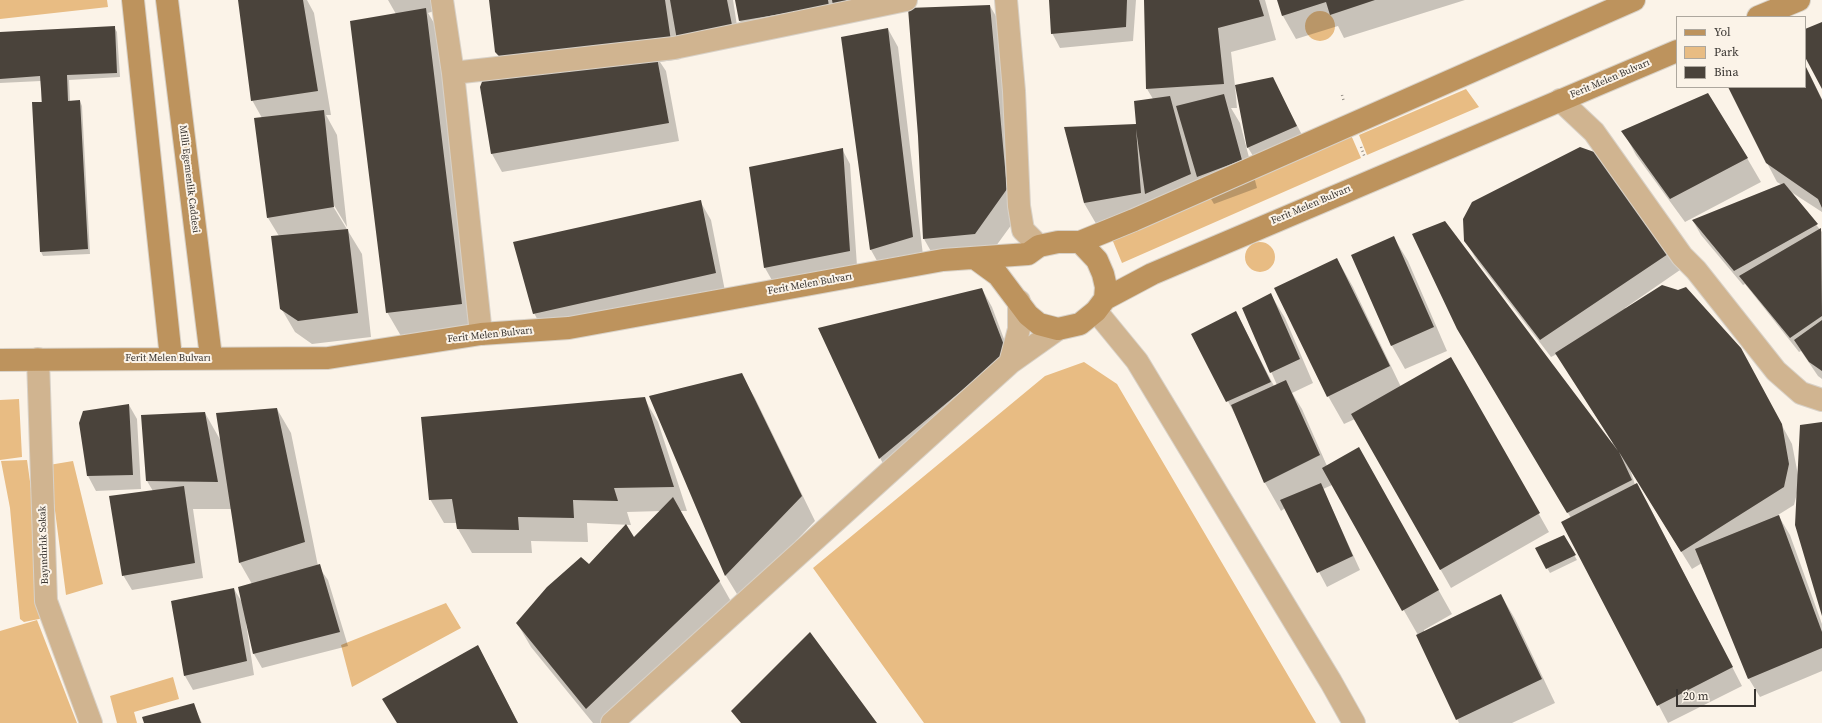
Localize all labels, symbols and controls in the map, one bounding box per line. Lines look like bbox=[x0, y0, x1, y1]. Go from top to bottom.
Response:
legend bbox=[1676, 16, 1806, 88]
text: Yol bbox=[1714, 24, 1731, 40]
text: Park bbox=[1714, 44, 1739, 60]
street label: Ferit Melen Bulvarı bbox=[1568, 57, 1652, 101]
text: Bina bbox=[1714, 64, 1739, 80]
street label: Milli Egemenlik Caddesi bbox=[176, 124, 202, 234]
street label: Ferit Melen Bulvarı bbox=[1269, 183, 1353, 227]
street label: Ferit Melen Bulvarı bbox=[767, 271, 853, 297]
street label: Ferit Melen Bulvarı bbox=[447, 325, 533, 345]
street label: Ferit Melen Bulvarı bbox=[125, 352, 211, 364]
street label: Bayındırlık Sokak bbox=[37, 506, 51, 584]
scale bar bbox=[1678, 681, 1758, 707]
text: 20 m bbox=[1683, 688, 1709, 704]

